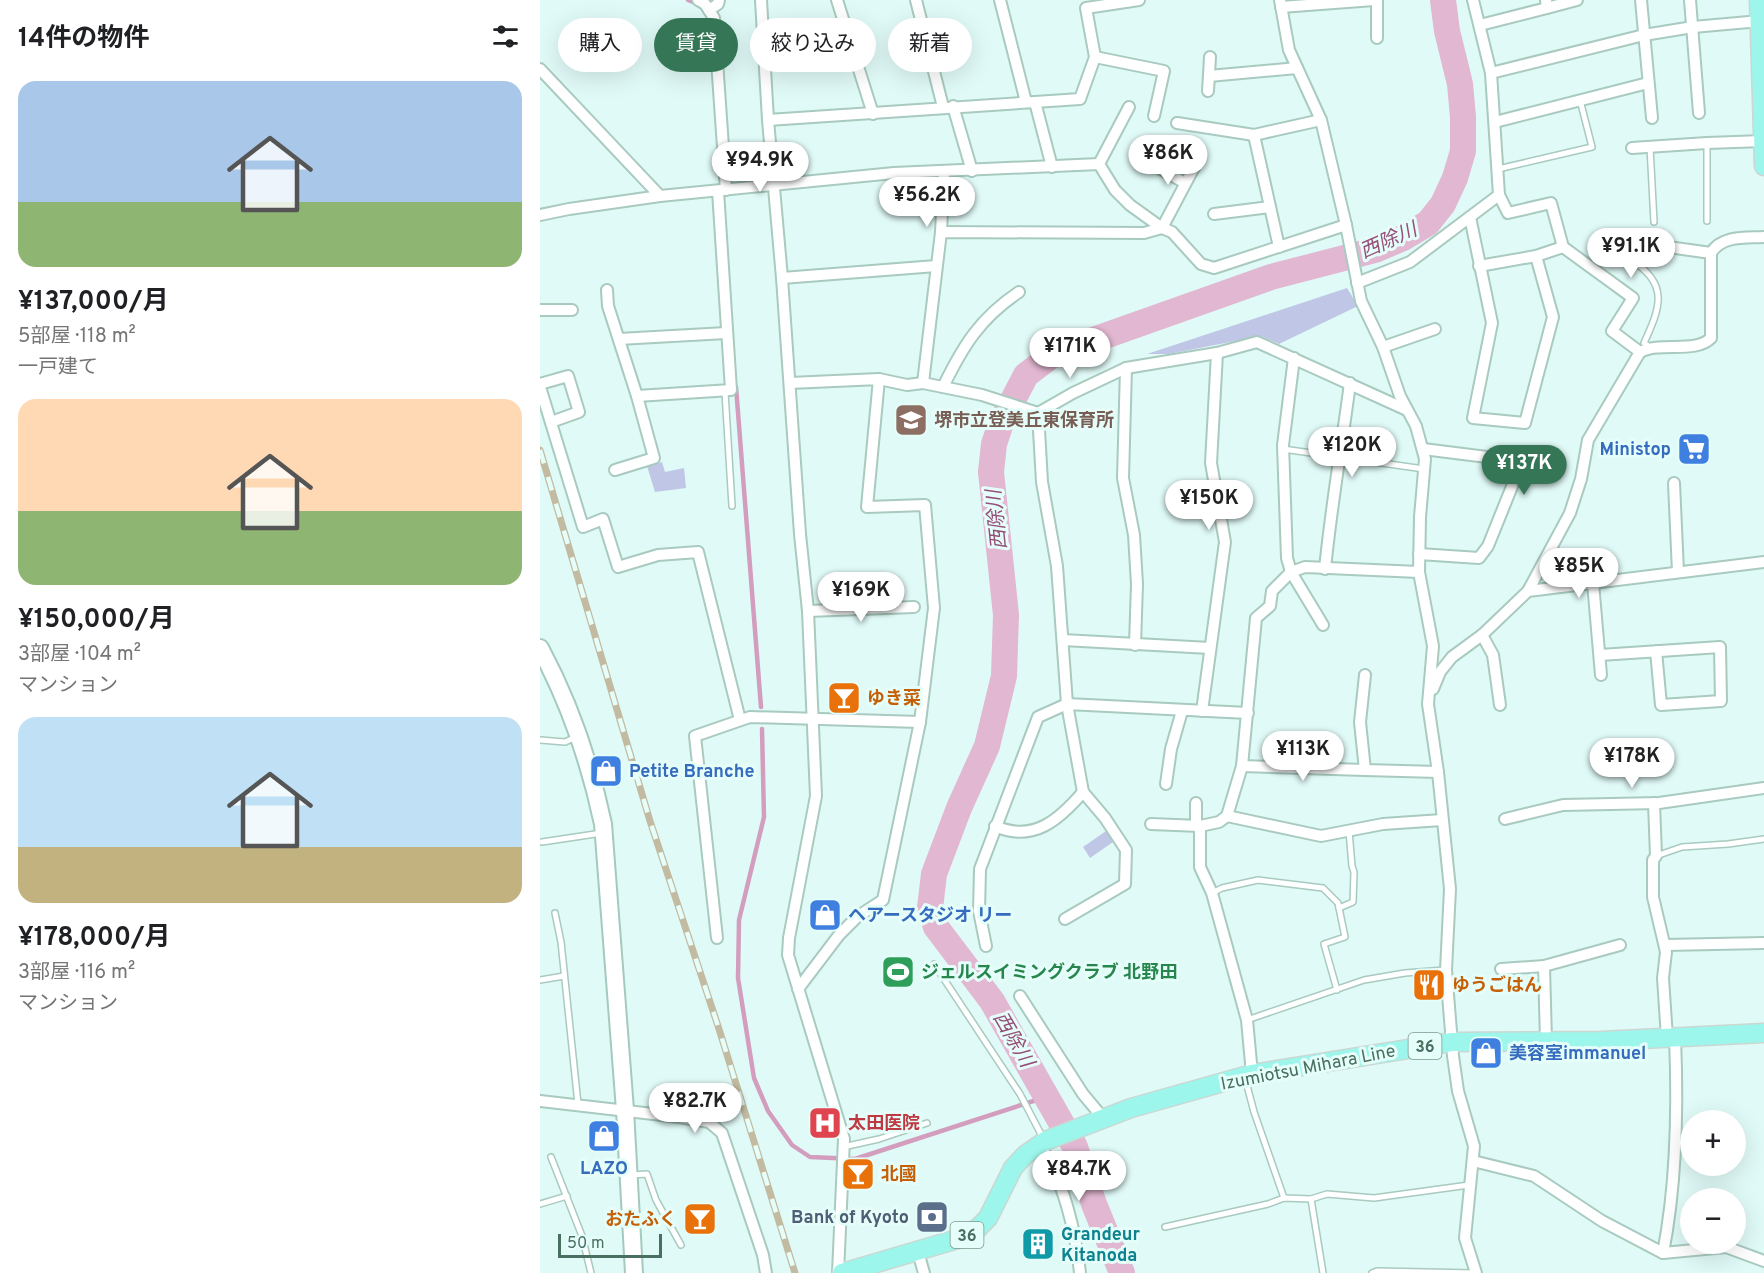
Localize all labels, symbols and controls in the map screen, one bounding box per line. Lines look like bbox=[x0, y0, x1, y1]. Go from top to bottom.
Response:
chip: 購入 bbox=[558, 18, 642, 72]
chip: 賃貸 bbox=[654, 18, 738, 72]
chip: 絞り込み bbox=[750, 18, 876, 72]
chip: 新着 bbox=[888, 18, 972, 72]
icon: filters bbox=[489, 20, 522, 53]
text: 14件の物件 bbox=[18, 23, 149, 56]
icon: home bbox=[216, 120, 324, 228]
pin: ¥86K bbox=[1132, 135, 1204, 186]
text: ¥86K bbox=[1142, 141, 1194, 167]
pin: ¥94.9K bbox=[711, 142, 809, 193]
text: ¥94.9K bbox=[726, 148, 794, 174]
pin: ¥56.2K bbox=[878, 177, 976, 228]
text: ¥56.2K bbox=[893, 183, 961, 209]
water label: 西除川 bbox=[1356, 217, 1423, 266]
pin: ¥91.1K bbox=[1582, 228, 1680, 279]
text: ¥91.1K bbox=[1601, 234, 1661, 260]
text: ¥137,000/月 bbox=[18, 286, 169, 319]
text: 5部屋 · 118 m² bbox=[18, 324, 136, 350]
pin: ¥171K bbox=[1028, 328, 1112, 379]
text: ¥171K bbox=[1043, 334, 1097, 360]
text: 一戸建て bbox=[18, 355, 98, 381]
school or university icon: 堺市立登美丘東保育所 bbox=[893, 402, 929, 438]
place label: 堺市立登美丘東保育所 bbox=[934, 410, 1114, 433]
pin: ¥120K bbox=[1310, 427, 1394, 478]
supermarket icon: Ministop bbox=[1676, 431, 1712, 467]
text: ¥120K bbox=[1322, 433, 1382, 459]
icon: home bbox=[216, 438, 324, 546]
place label: Ministop bbox=[1600, 439, 1671, 462]
pin: ¥137K bbox=[1482, 445, 1566, 496]
text: ¥137K bbox=[1496, 451, 1552, 477]
pin: ¥150K bbox=[1167, 480, 1251, 531]
text: ¥150K bbox=[1179, 486, 1239, 512]
water label: 西除川 bbox=[982, 487, 1014, 551]
pin: ¥85K bbox=[1543, 548, 1615, 599]
text: ¥85K bbox=[1553, 554, 1605, 580]
pin: ¥169K bbox=[819, 572, 903, 623]
text: ¥169K bbox=[832, 578, 890, 604]
text: ¥150,000/月 bbox=[18, 604, 175, 637]
text: 3部屋 · 104 m² bbox=[18, 642, 141, 668]
text: マンション bbox=[18, 673, 118, 699]
bar icon: ゆき菜 bbox=[826, 680, 862, 716]
place label: ゆき菜 bbox=[867, 688, 921, 711]
pin: ¥113K bbox=[1261, 731, 1345, 782]
text: ¥113K bbox=[1276, 737, 1330, 763]
pin: ¥178K bbox=[1590, 738, 1674, 789]
text: ¥178K bbox=[1604, 744, 1660, 770]
shop icon: Petite Branche bbox=[588, 753, 624, 789]
icon: home bbox=[216, 756, 324, 864]
place label: Petite Branche bbox=[629, 761, 755, 784]
shop icon: ヘアースタジオ リー bbox=[807, 897, 843, 933]
place label: ヘアースタジオ リー bbox=[848, 905, 1013, 928]
text: ¥178,000/月 bbox=[18, 922, 171, 955]
sports icon: ジェルスイミングクラブ 北野田 bbox=[880, 954, 916, 990]
text: 3部屋 · 116 m² bbox=[18, 960, 135, 986]
place label: ジェルスイミングクラブ 北野田 bbox=[921, 962, 1177, 985]
restaurant icon: ゆうごはん bbox=[1411, 967, 1447, 1003]
place label: ゆうごはん bbox=[1452, 975, 1542, 998]
text: マンション bbox=[18, 991, 118, 1017]
water label: 西除川 bbox=[986, 1008, 1040, 1074]
road number: 36 bbox=[1408, 1033, 1442, 1059]
shop icon: 美容室immanuel bbox=[1468, 1035, 1504, 1071]
street label: Izumiotsu Mihara Line bbox=[1219, 1040, 1398, 1097]
place label: 美容室immanuel bbox=[1509, 1043, 1646, 1066]
pin: ¥82.7K bbox=[646, 1083, 744, 1134]
text: ¥82.7K bbox=[663, 1089, 727, 1115]
hospital icon: 太田医院 bbox=[807, 1105, 843, 1141]
map controls bbox=[1680, 1110, 1746, 1254]
button: + bbox=[1680, 1110, 1746, 1176]
place label: 太田医院 bbox=[848, 1113, 920, 1136]
shop icon: LAZO bbox=[586, 1118, 622, 1154]
pin: ¥84.7K bbox=[1030, 1151, 1128, 1202]
bar icon: 北國 bbox=[840, 1156, 876, 1192]
text: ¥84.7K bbox=[1046, 1157, 1112, 1183]
place label: LAZO bbox=[580, 1158, 628, 1181]
place label: 北國 bbox=[881, 1164, 917, 1187]
button: − bbox=[1680, 1188, 1746, 1254]
bank icon: Bank of Kyoto bbox=[914, 1199, 950, 1235]
bar icon: おたふく bbox=[682, 1201, 718, 1237]
place label: Bank of Kyoto bbox=[791, 1207, 909, 1230]
place label: おたふく bbox=[605, 1209, 677, 1232]
road number: 36 bbox=[950, 1222, 984, 1248]
place label: Grandeur Kitanoda bbox=[1061, 1224, 1141, 1268]
building icon: Grandeur Kitanoda bbox=[1020, 1226, 1056, 1262]
scale bar bbox=[558, 1231, 662, 1258]
text: 50 m bbox=[567, 1234, 605, 1254]

